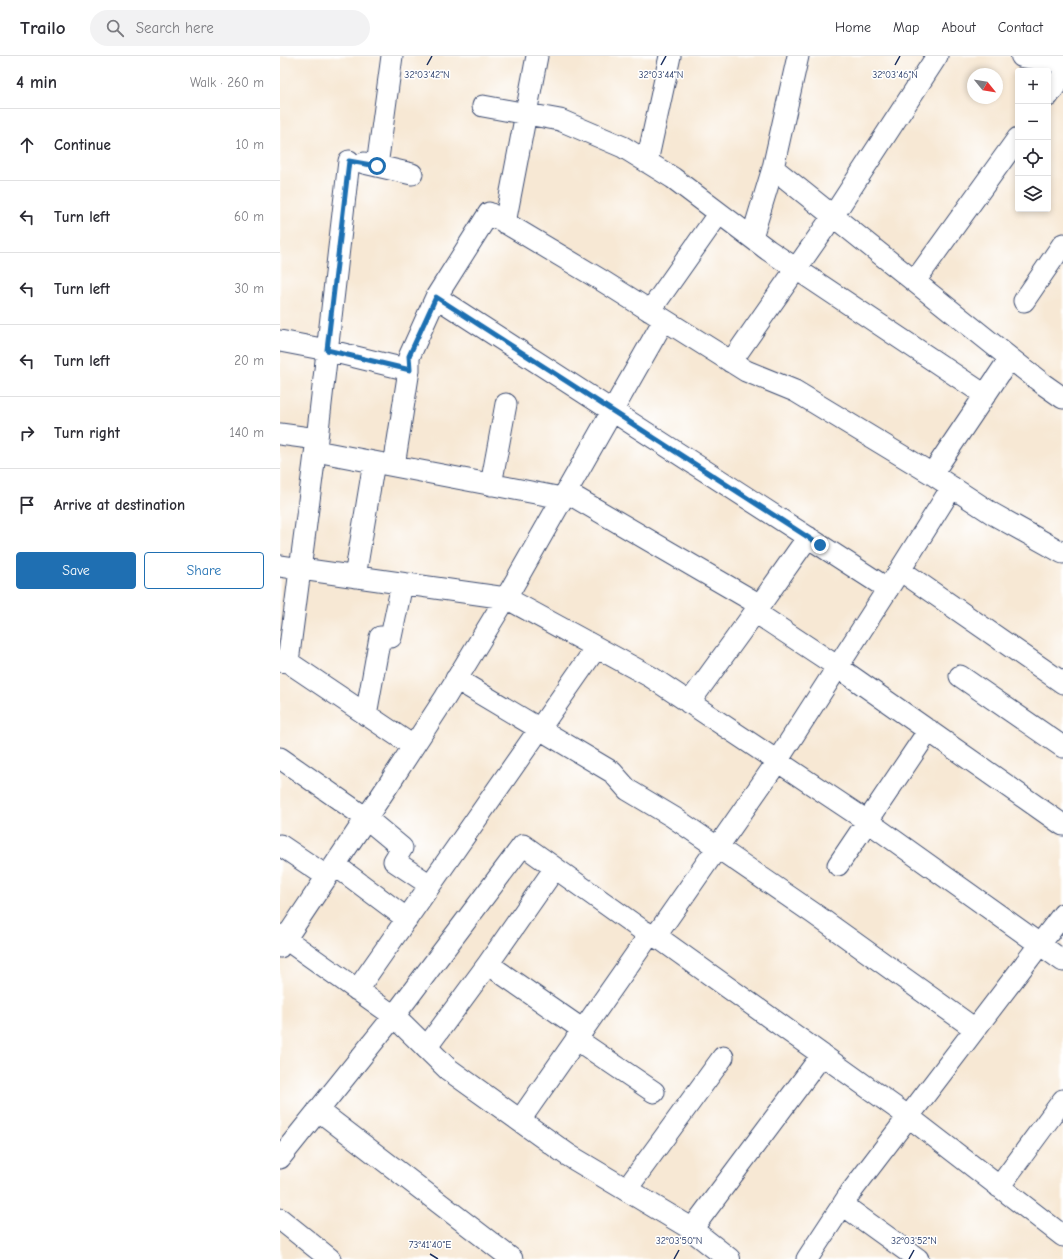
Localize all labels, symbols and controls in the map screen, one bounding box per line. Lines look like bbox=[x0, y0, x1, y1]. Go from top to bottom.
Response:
search box bbox=[90, 10, 370, 46]
text: Trailo bbox=[20, 17, 66, 39]
icon: search bbox=[104, 17, 126, 39]
text: Search here bbox=[136, 19, 214, 37]
text: Home bbox=[835, 19, 871, 36]
text: Map bbox=[893, 19, 919, 36]
text: About bbox=[941, 19, 976, 36]
text: Contact bbox=[998, 19, 1043, 36]
north arrow bbox=[967, 68, 1003, 104]
map controls bbox=[1015, 68, 1051, 212]
button: + bbox=[1015, 68, 1051, 104]
text: 32°03'42"N bbox=[404, 69, 450, 81]
text: 32°03'44"N bbox=[639, 69, 683, 81]
text: 32°03'46"N bbox=[872, 69, 918, 81]
text: 4 min bbox=[16, 73, 57, 92]
text: Walk · 260 m bbox=[190, 75, 264, 90]
button: − bbox=[1015, 104, 1051, 140]
icon: ahead bbox=[16, 134, 38, 156]
text: Continue bbox=[54, 136, 111, 154]
text: 10 m bbox=[236, 137, 264, 152]
button: locate bbox=[1015, 140, 1051, 176]
route start bbox=[368, 157, 386, 175]
button: layers bbox=[1015, 176, 1051, 212]
icon: left bbox=[16, 206, 38, 228]
text: Turn left bbox=[54, 208, 110, 226]
text: 60 m bbox=[234, 209, 264, 224]
icon: left bbox=[16, 278, 38, 300]
text: Turn left bbox=[54, 280, 110, 298]
text: 30 m bbox=[234, 281, 264, 296]
icon: left bbox=[16, 350, 38, 372]
text: Turn left bbox=[54, 352, 110, 370]
text: 20 m bbox=[234, 353, 264, 368]
icon: right bbox=[16, 422, 38, 444]
text: Turn right bbox=[54, 424, 120, 442]
text: 140 m bbox=[230, 425, 264, 440]
icon: arrive bbox=[16, 494, 38, 516]
text: Arrive at destination bbox=[54, 496, 185, 514]
route end bbox=[811, 536, 829, 554]
button: Save bbox=[16, 552, 136, 589]
button: Share bbox=[144, 552, 264, 589]
text: 32°03'50"N bbox=[656, 1235, 702, 1247]
text: 32°03'52"N bbox=[891, 1235, 937, 1247]
text: 73°41'40"E bbox=[409, 1239, 451, 1251]

